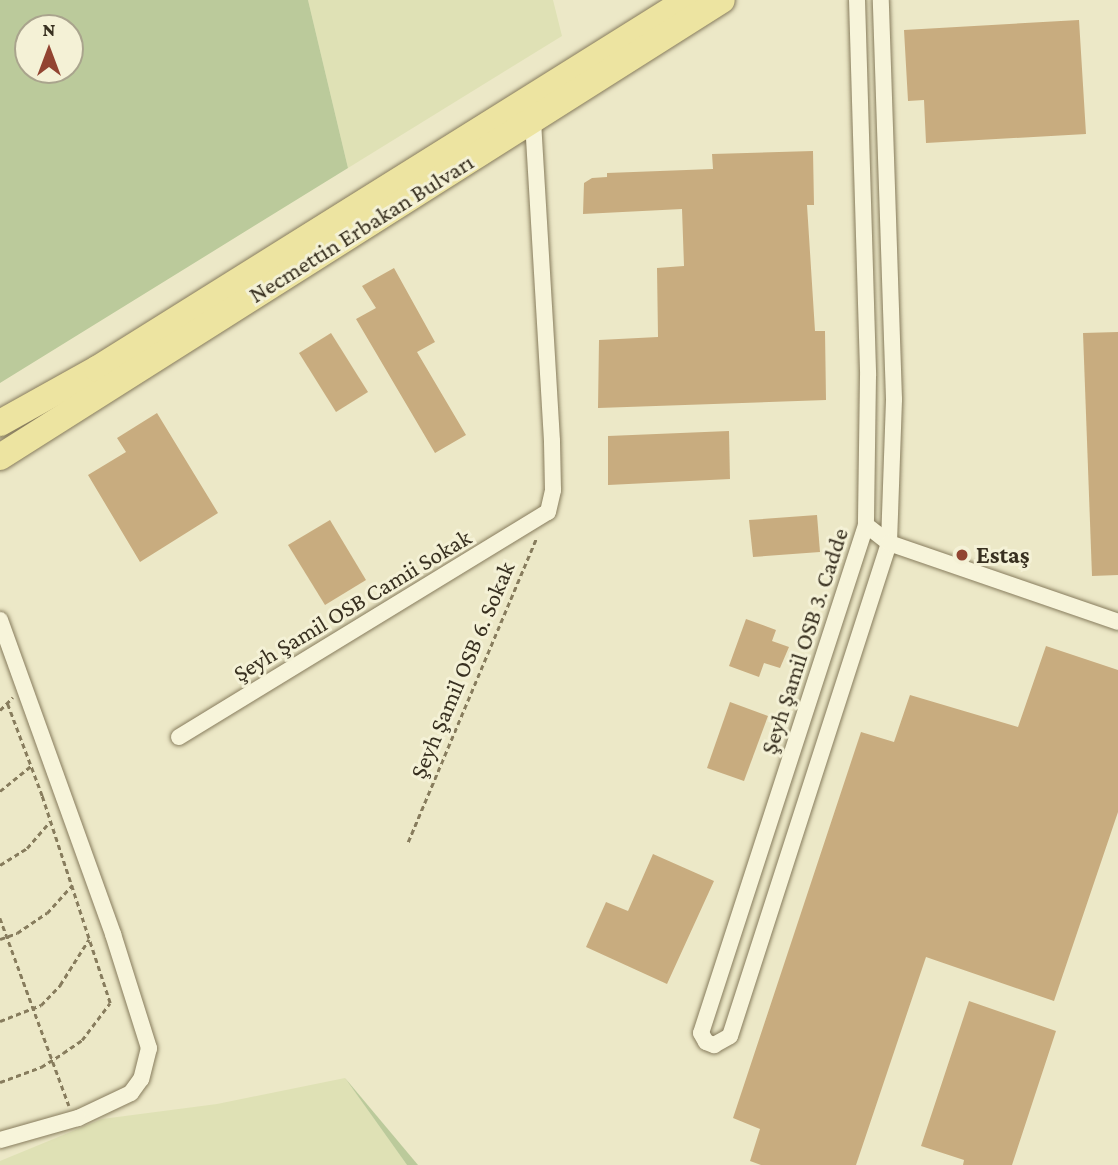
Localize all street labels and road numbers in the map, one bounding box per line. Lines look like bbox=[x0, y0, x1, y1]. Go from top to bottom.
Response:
street label: Necmettin Erbakan Bulvarı bbox=[243, 147, 479, 309]
street label: Şeyh Şamil OSB Camii Sokak bbox=[228, 523, 476, 687]
street label: Şeyh Şamil OSB 3. Cadde bbox=[754, 524, 854, 758]
street label: Şeyh Şamil OSB 6. Sokak bbox=[403, 557, 521, 783]

